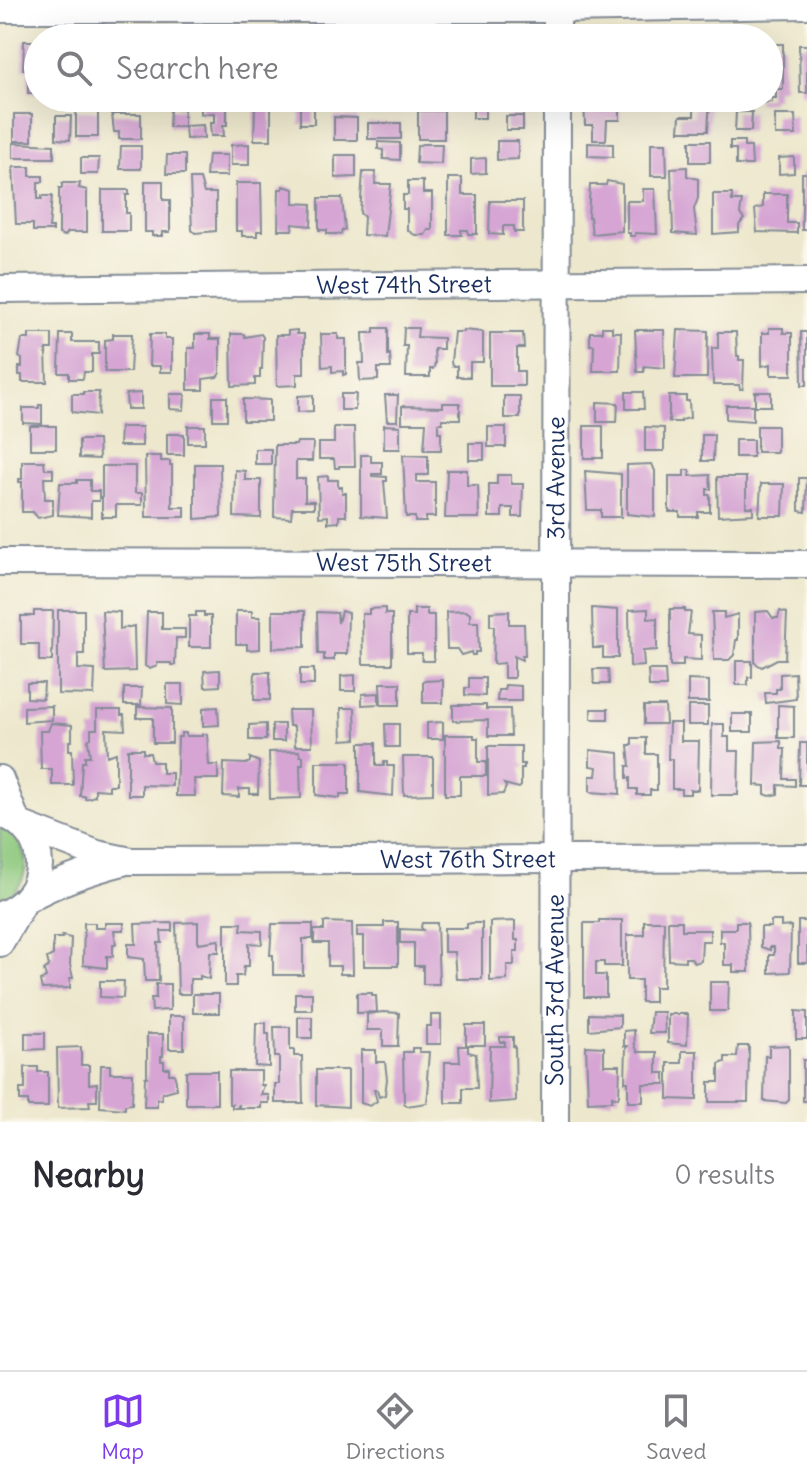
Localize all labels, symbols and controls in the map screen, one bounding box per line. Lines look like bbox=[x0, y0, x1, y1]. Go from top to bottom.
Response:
search box bbox=[24, 24, 783, 112]
icon: search bbox=[52, 46, 96, 90]
text: Search here bbox=[116, 49, 279, 87]
street label: West 74th Street bbox=[316, 268, 492, 300]
street label: 3rd Avenue bbox=[540, 416, 570, 540]
street label: West 75th Street bbox=[316, 547, 492, 577]
street label: West 76th Street bbox=[380, 843, 556, 874]
street label: South 3rd Avenue bbox=[539, 894, 569, 1086]
text: Nearby bbox=[32, 1153, 145, 1196]
text: 0 results bbox=[674, 1158, 775, 1191]
tab: Map bbox=[101, 1389, 145, 1465]
tab: Directions bbox=[346, 1389, 445, 1465]
tab: Saved bbox=[646, 1389, 706, 1465]

